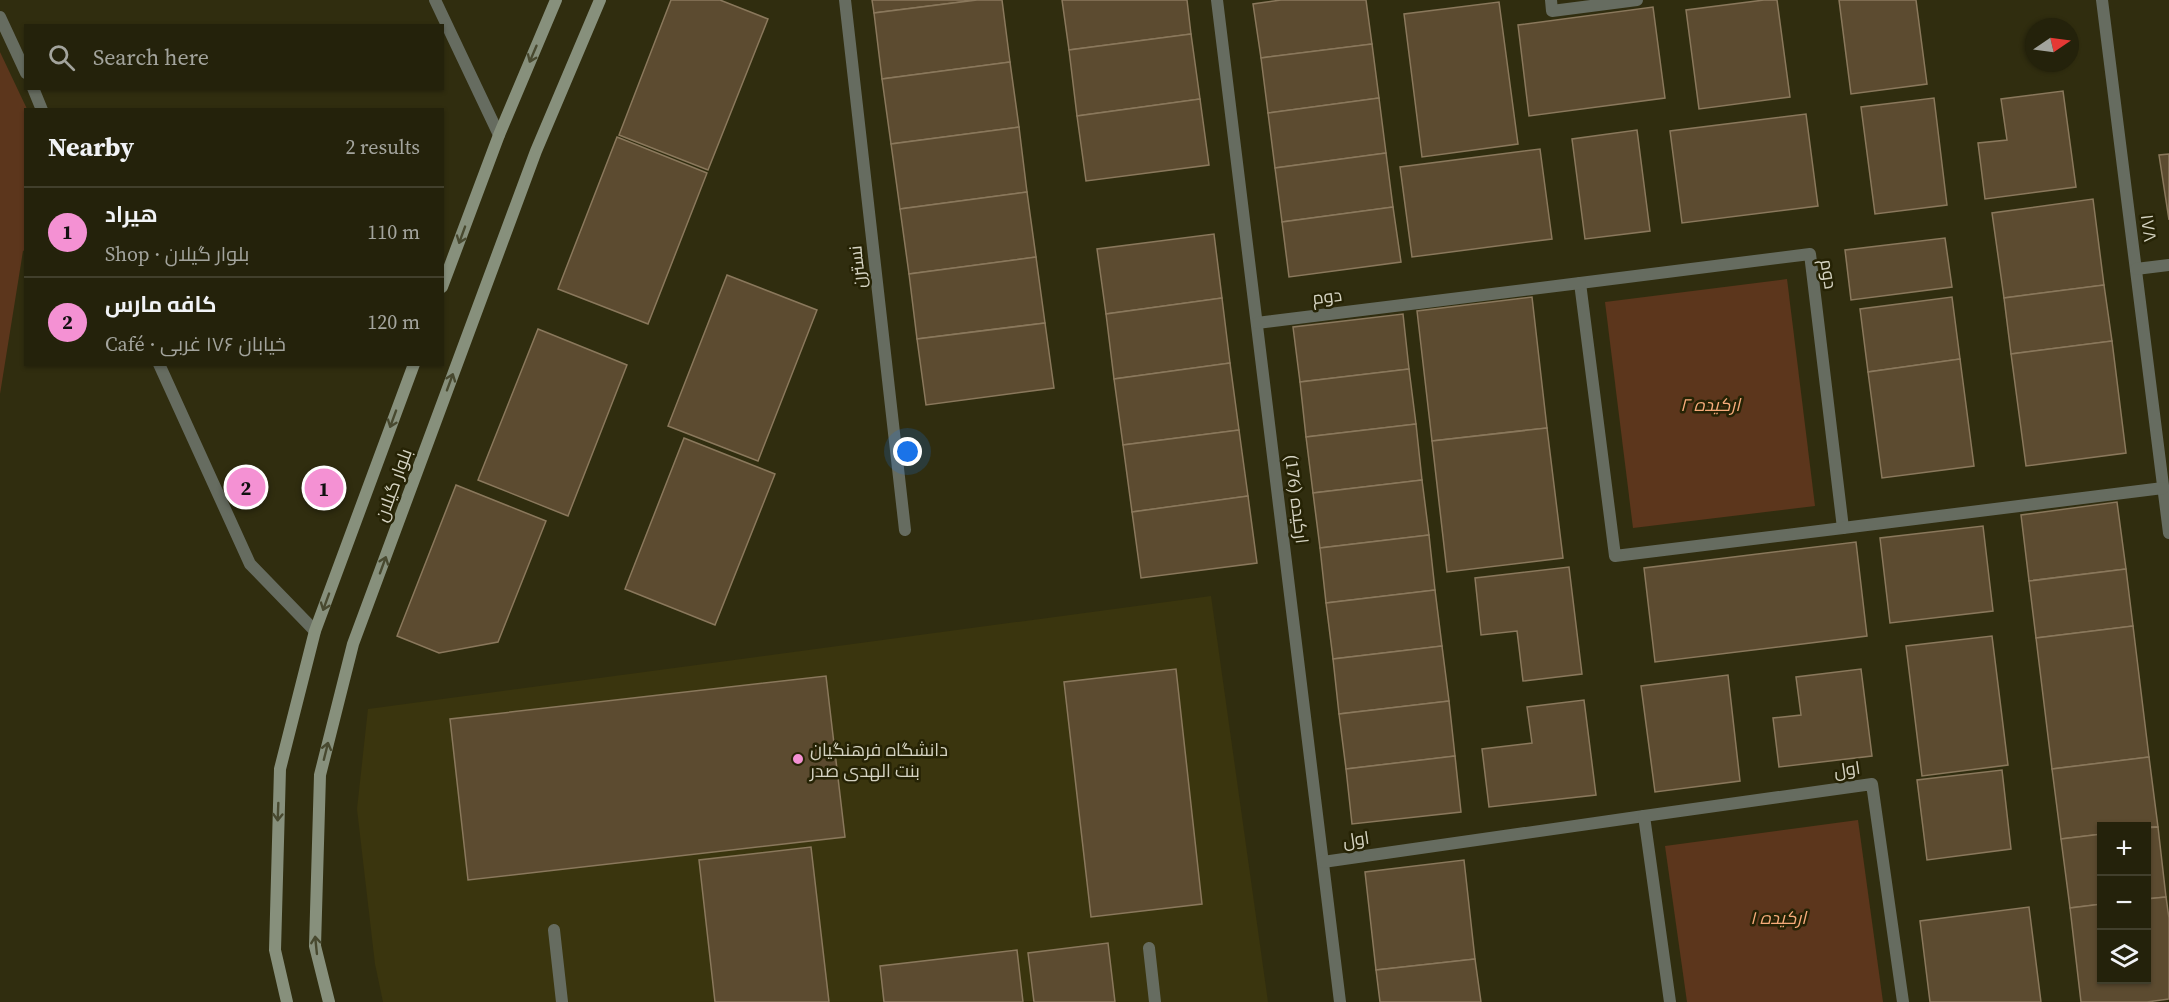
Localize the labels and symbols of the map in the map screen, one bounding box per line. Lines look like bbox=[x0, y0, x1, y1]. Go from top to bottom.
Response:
north arrow bbox=[2025, 18, 2079, 72]
one-way arrow bbox=[527, 44, 538, 63]
street label: ۱۷۸ bbox=[2135, 213, 2163, 243]
one-way arrow bbox=[455, 225, 466, 244]
street label: نسترن bbox=[842, 244, 872, 290]
street label: دوم bbox=[1814, 257, 1844, 291]
street label: دوم bbox=[1311, 282, 1343, 310]
one-way arrow bbox=[446, 373, 457, 392]
park label: ارکیده ۲ bbox=[1680, 392, 1742, 417]
one-way arrow bbox=[387, 410, 398, 428]
your location bbox=[893, 437, 922, 466]
street label: بلوار گیلان bbox=[368, 445, 418, 525]
street label: ارکیده (176) bbox=[1279, 453, 1315, 545]
pin: 2 bbox=[226, 464, 266, 510]
pin: 1 bbox=[304, 466, 344, 510]
one-way arrow bbox=[378, 556, 389, 575]
one-way arrow bbox=[319, 592, 330, 611]
place label: دانشگاه فرهنگیان بنت الهدی صدر bbox=[809, 737, 948, 783]
one-way arrow bbox=[320, 742, 332, 761]
marker: دانشگاه فرهنگیان بنت الهدی صدر bbox=[791, 752, 805, 766]
street label: اول bbox=[1832, 755, 1862, 783]
one-way arrow bbox=[273, 801, 284, 821]
street label: اول bbox=[1341, 825, 1371, 853]
park label: ارکیده ۱ bbox=[1750, 905, 1808, 930]
one-way arrow bbox=[310, 936, 321, 955]

